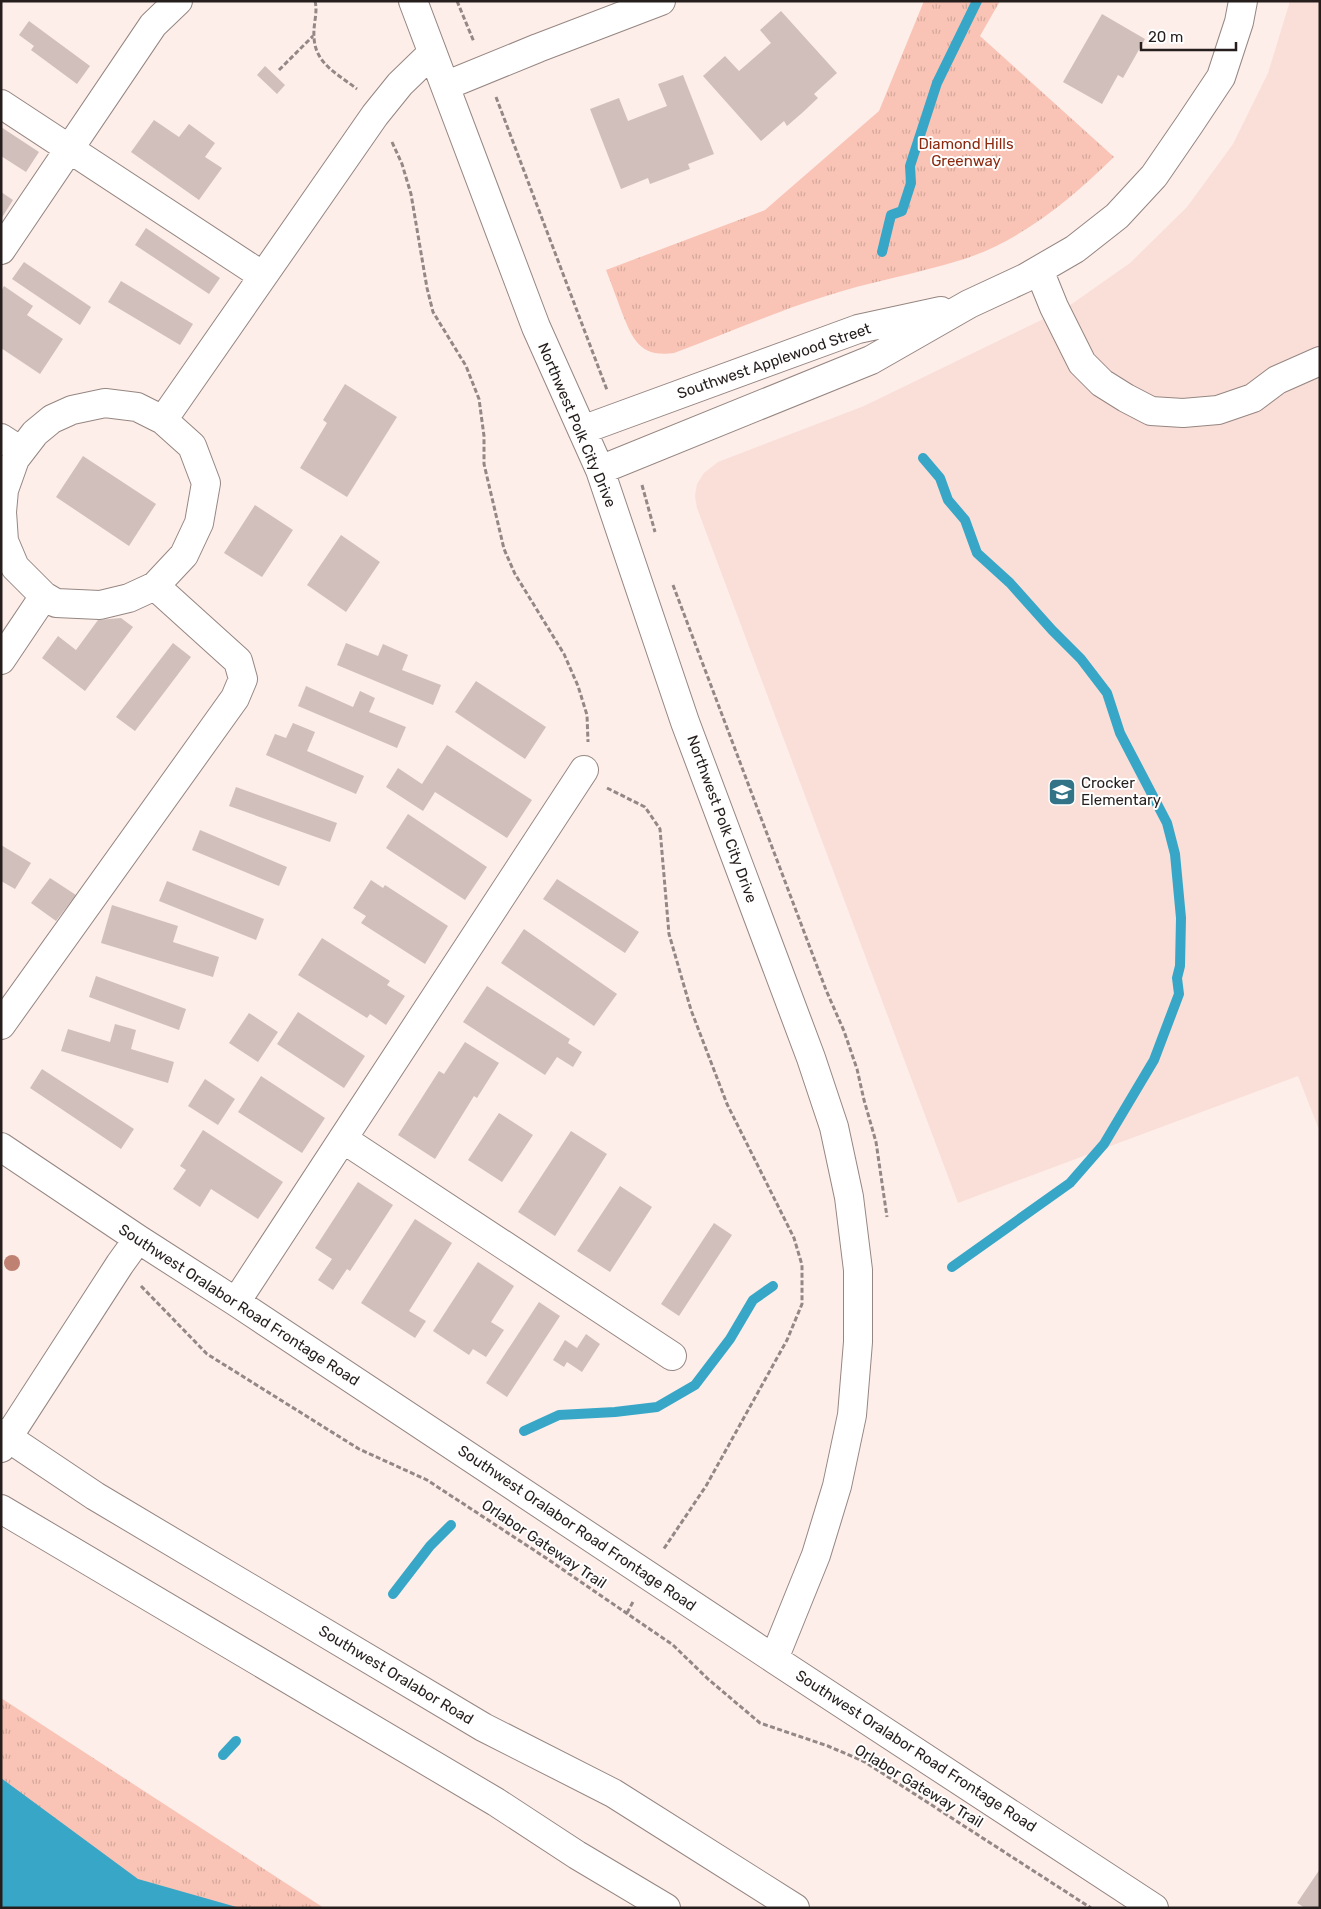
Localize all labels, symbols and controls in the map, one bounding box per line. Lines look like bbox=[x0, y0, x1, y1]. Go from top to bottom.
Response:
scale bar bbox=[1141, 20, 1236, 52]
text: 20 m bbox=[1148, 28, 1183, 46]
park label: Diamond Hills Greenway bbox=[918, 135, 1014, 170]
street label: Southwest Applewood Street bbox=[675, 319, 873, 403]
street label: Northwest Polk City Drive bbox=[534, 340, 620, 510]
street label: Northwest Polk City Drive bbox=[683, 733, 761, 905]
place label: Crocker Elementary bbox=[1081, 774, 1161, 809]
school or university icon: Crocker Elementary bbox=[1047, 777, 1077, 807]
street label: Southwest Oralabor Road Frontage Road bbox=[115, 1220, 363, 1390]
street label: Southwest Oralabor Road Frontage Road bbox=[454, 1441, 700, 1615]
street label: Orlabor Gateway Trail bbox=[478, 1496, 610, 1592]
street label: Southwest Oralabor Road bbox=[315, 1622, 477, 1728]
street label: Southwest Oralabor Road Frontage Road bbox=[792, 1666, 1040, 1836]
street label: Orlabor Gateway Trail bbox=[852, 1741, 986, 1831]

